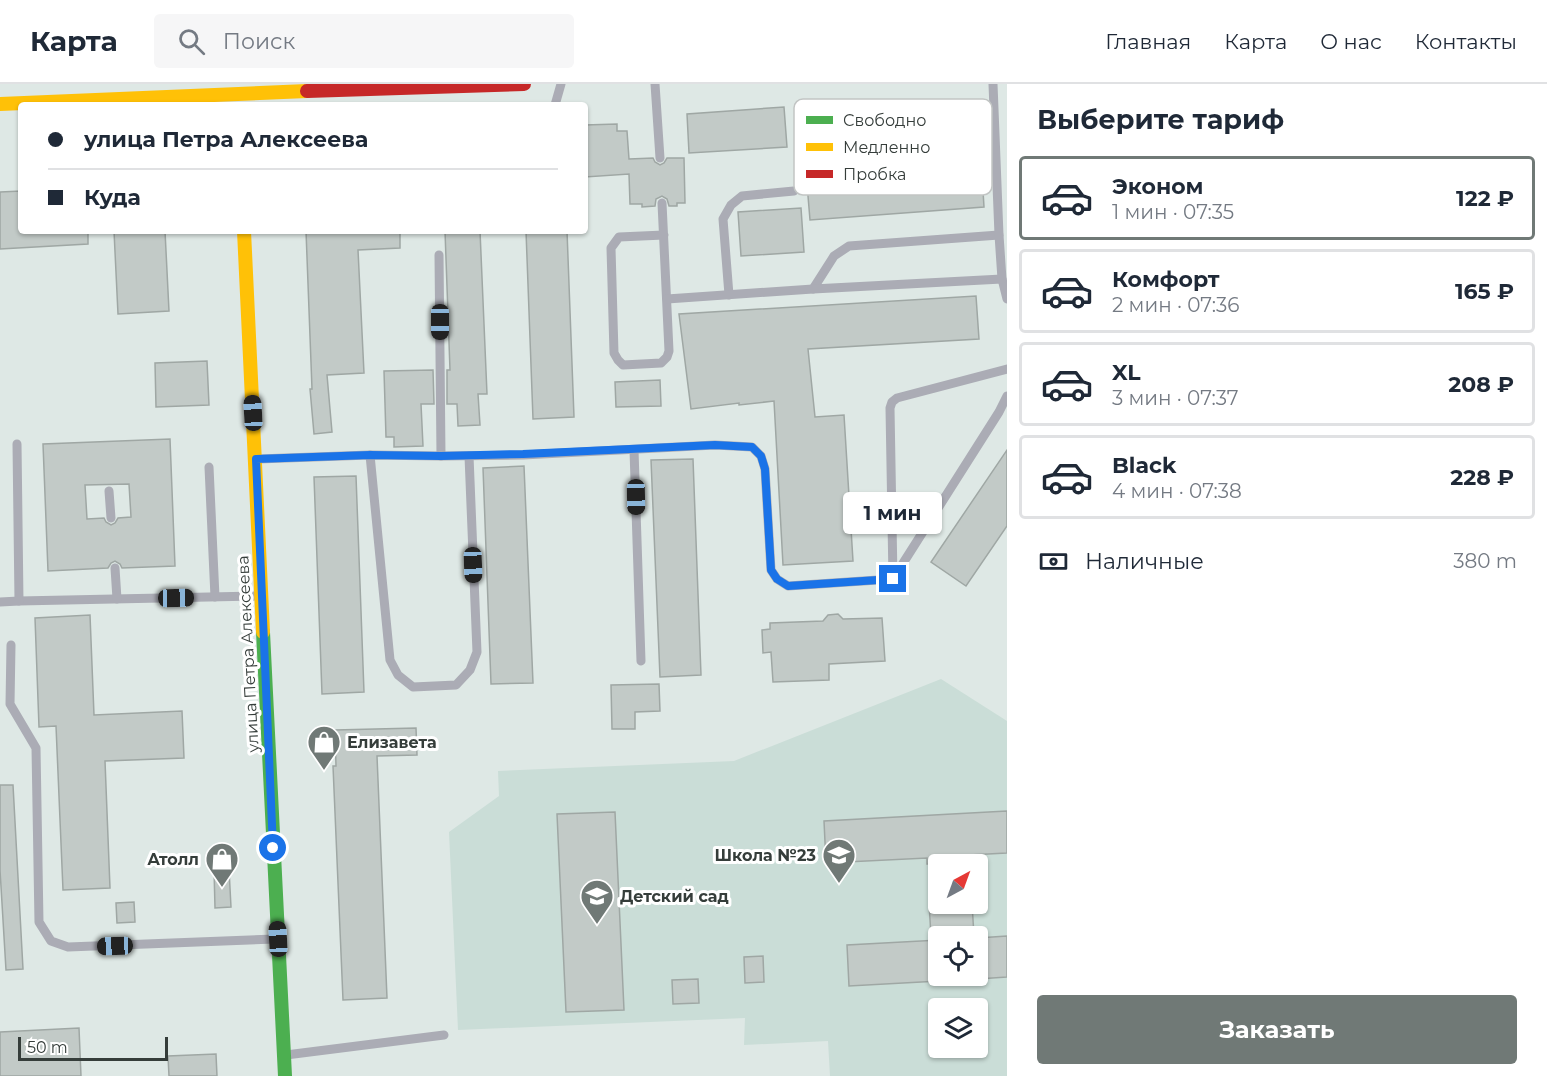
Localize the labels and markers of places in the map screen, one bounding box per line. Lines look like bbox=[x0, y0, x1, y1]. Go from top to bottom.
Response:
shop icon: Елизавета bbox=[306, 724, 342, 771]
place label: Елизавета bbox=[347, 733, 437, 752]
school or university icon: Школа №23 bbox=[821, 837, 857, 884]
shop icon: Атолл bbox=[204, 841, 240, 888]
place label: Школа №23 bbox=[715, 846, 816, 865]
place label: Атолл bbox=[147, 850, 199, 869]
school or university icon: Детский сад bbox=[579, 878, 615, 925]
place label: Детский сад bbox=[620, 887, 729, 906]

